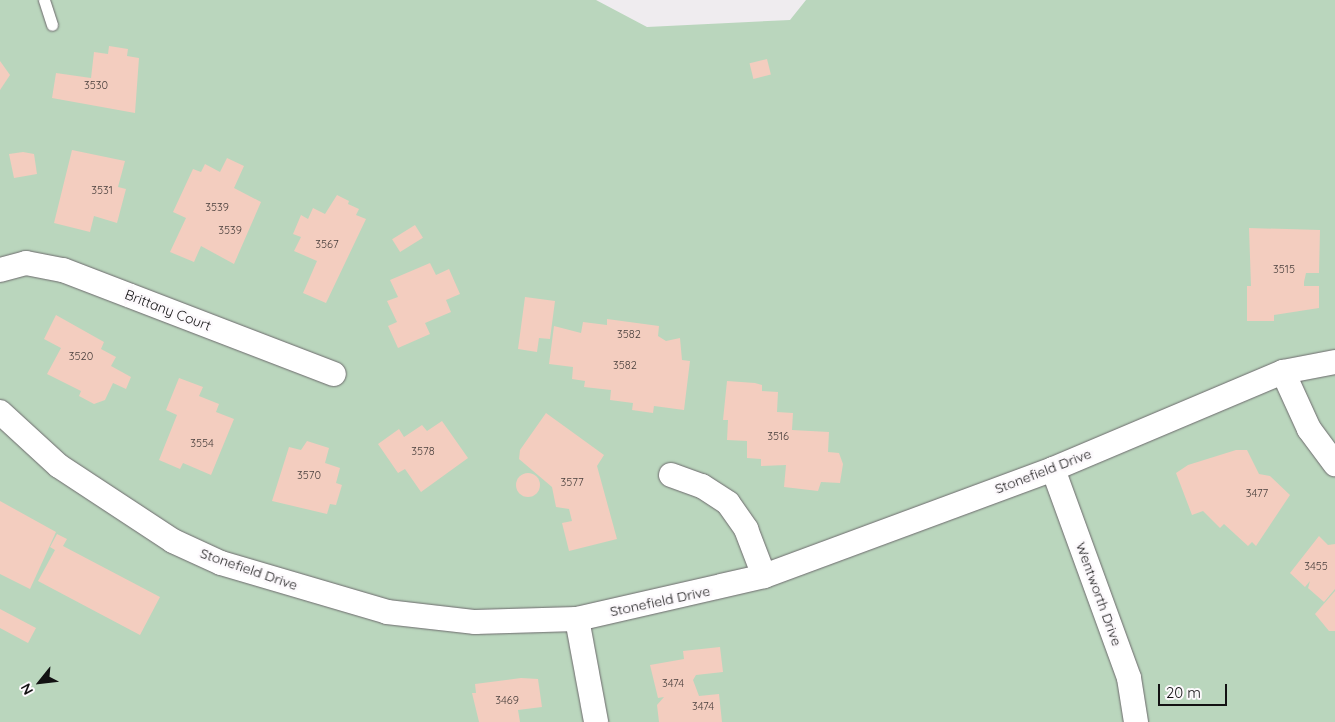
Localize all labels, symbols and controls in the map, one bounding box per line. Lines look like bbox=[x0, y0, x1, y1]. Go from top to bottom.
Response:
house number: 3530 bbox=[84, 78, 108, 92]
house number: 3531 bbox=[91, 183, 113, 197]
house number: 3539 bbox=[205, 200, 229, 214]
house number: 3539 bbox=[218, 223, 242, 237]
house number: 3567 bbox=[315, 237, 339, 251]
house number: 3515 bbox=[1273, 262, 1295, 276]
street label: Brittany Court bbox=[123, 286, 213, 334]
house number: 3582 bbox=[617, 327, 641, 341]
house number: 3520 bbox=[69, 349, 93, 363]
house number: 3582 bbox=[613, 358, 637, 372]
house number: 3516 bbox=[767, 429, 789, 443]
house number: 3554 bbox=[190, 436, 214, 450]
house number: 3578 bbox=[411, 444, 435, 458]
street label: Stonefield Drive bbox=[992, 445, 1094, 497]
house number: 3570 bbox=[297, 468, 321, 482]
house number: 3577 bbox=[560, 475, 584, 489]
house number: 3477 bbox=[1246, 486, 1268, 500]
street label: Wentworth Drive bbox=[1072, 540, 1126, 648]
street label: Stonefield Drive bbox=[198, 544, 300, 594]
house number: 3455 bbox=[1304, 559, 1328, 573]
street label: Stonefield Drive bbox=[608, 582, 712, 620]
north arrow bbox=[15, 657, 65, 707]
scale bar bbox=[1160, 674, 1229, 706]
house number: 3474 bbox=[662, 676, 684, 690]
text: N bbox=[17, 680, 37, 698]
text: 20 m bbox=[1166, 683, 1201, 702]
house number: 3469 bbox=[495, 693, 519, 707]
house number: 3474 bbox=[692, 699, 714, 713]

